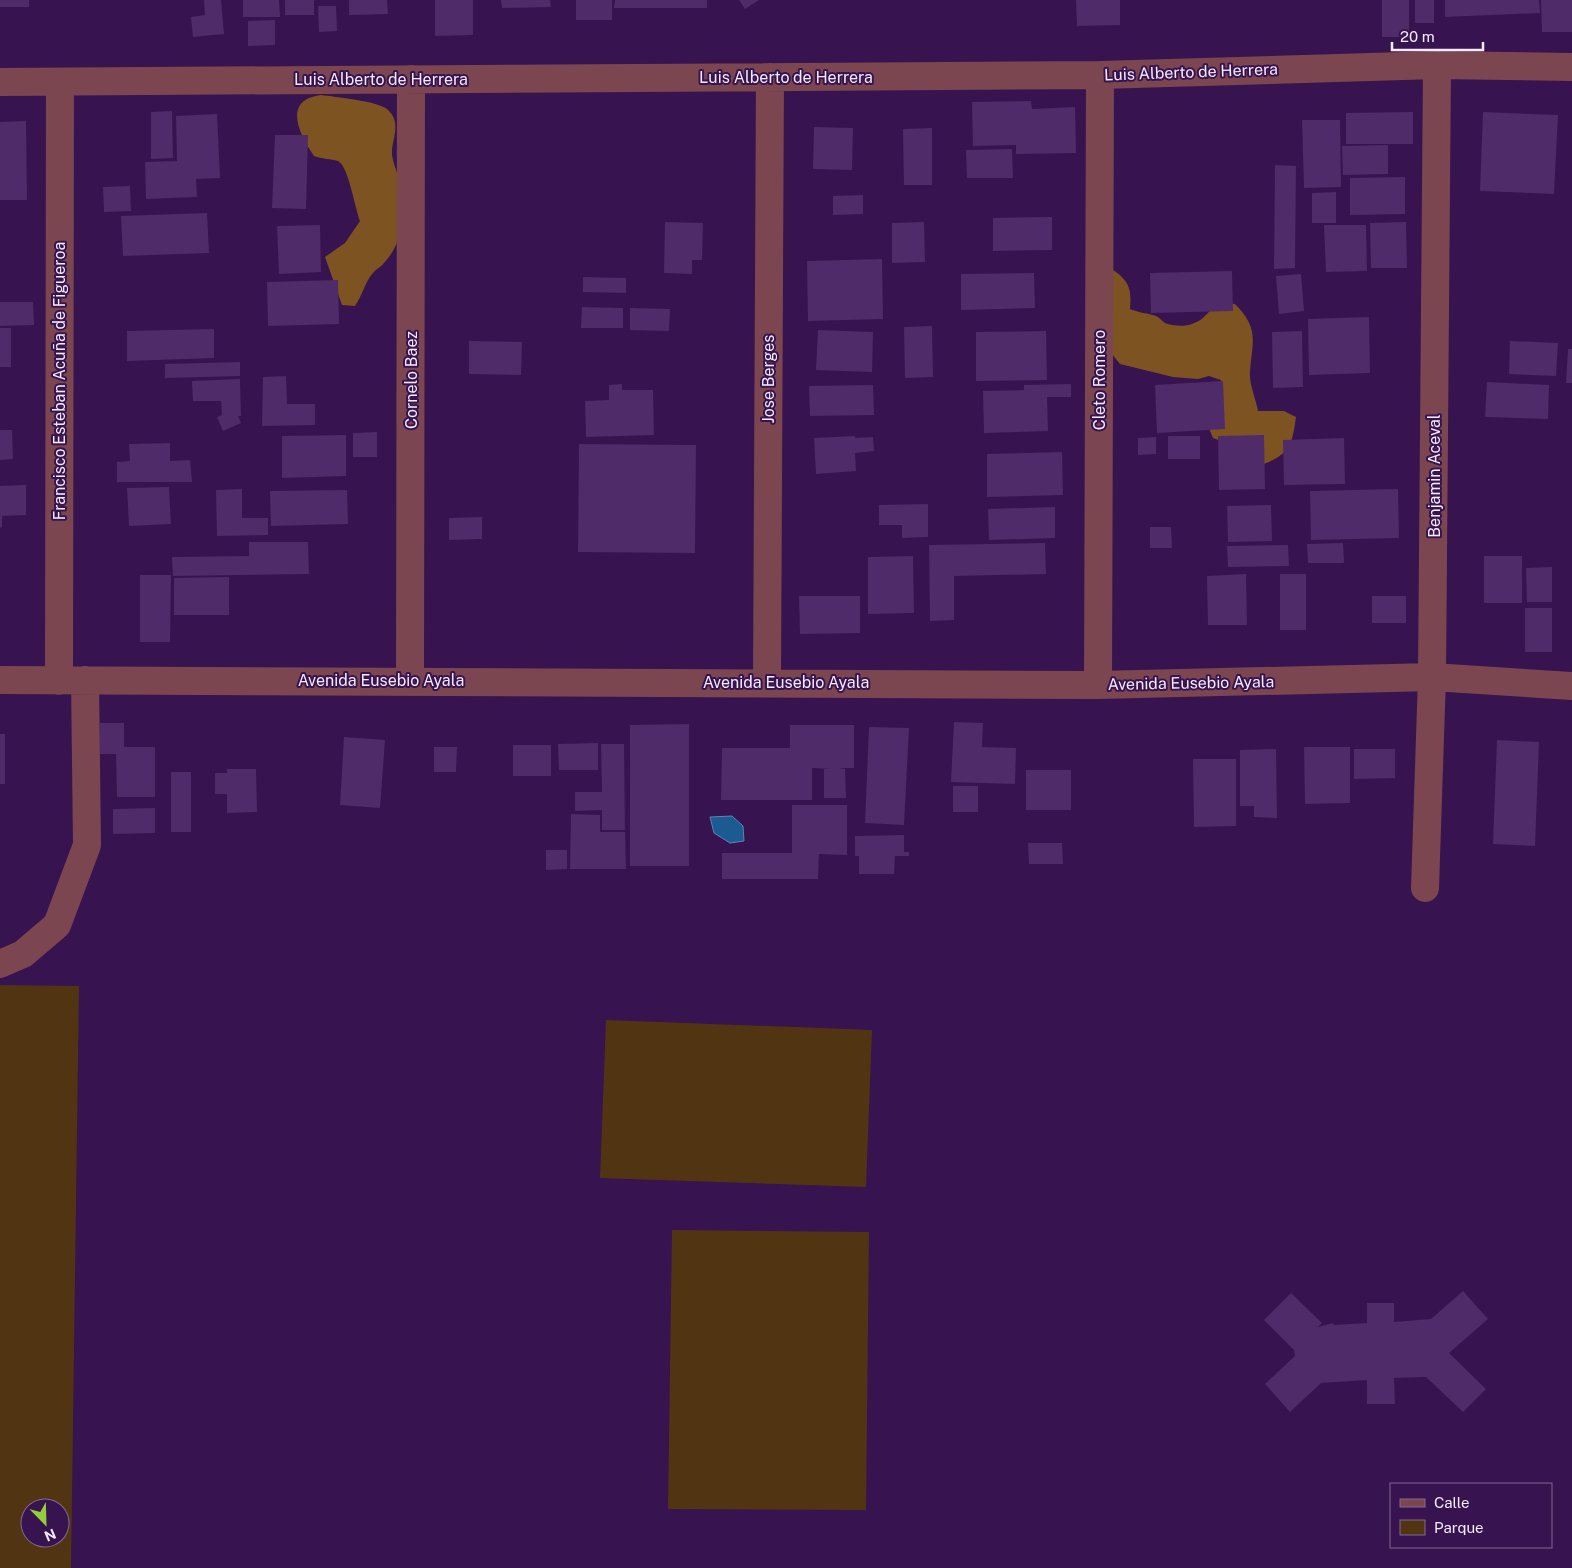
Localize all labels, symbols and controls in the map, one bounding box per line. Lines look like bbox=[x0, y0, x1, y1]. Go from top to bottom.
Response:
scale bar bbox=[1392, 20, 1483, 52]
text: 20 m bbox=[1400, 28, 1435, 45]
street label: Luis Alberto de Herrera bbox=[1104, 59, 1278, 85]
street label: Luis Alberto de Herrera bbox=[699, 68, 873, 87]
street label: Luis Alberto de Herrera bbox=[294, 70, 468, 89]
street label: Francisco Esteban Acuña de Figueroa bbox=[50, 242, 69, 520]
street label: Cleto Romero bbox=[1090, 330, 1109, 430]
street label: Cornelo Baez bbox=[402, 331, 421, 429]
street label: Jose Berges bbox=[759, 335, 778, 423]
street label: Benjamin Aceval bbox=[1425, 414, 1444, 538]
street label: Avenida Eusebio Ayala bbox=[298, 671, 464, 690]
street label: Avenida Eusebio Ayala bbox=[1108, 672, 1274, 694]
street label: Avenida Eusebio Ayala bbox=[703, 673, 869, 692]
legend bbox=[1390, 1483, 1552, 1548]
text: Calle bbox=[1434, 1494, 1470, 1511]
north arrow bbox=[20, 1498, 70, 1548]
text: Parque bbox=[1434, 1519, 1484, 1536]
text: N bbox=[42, 1525, 58, 1544]

